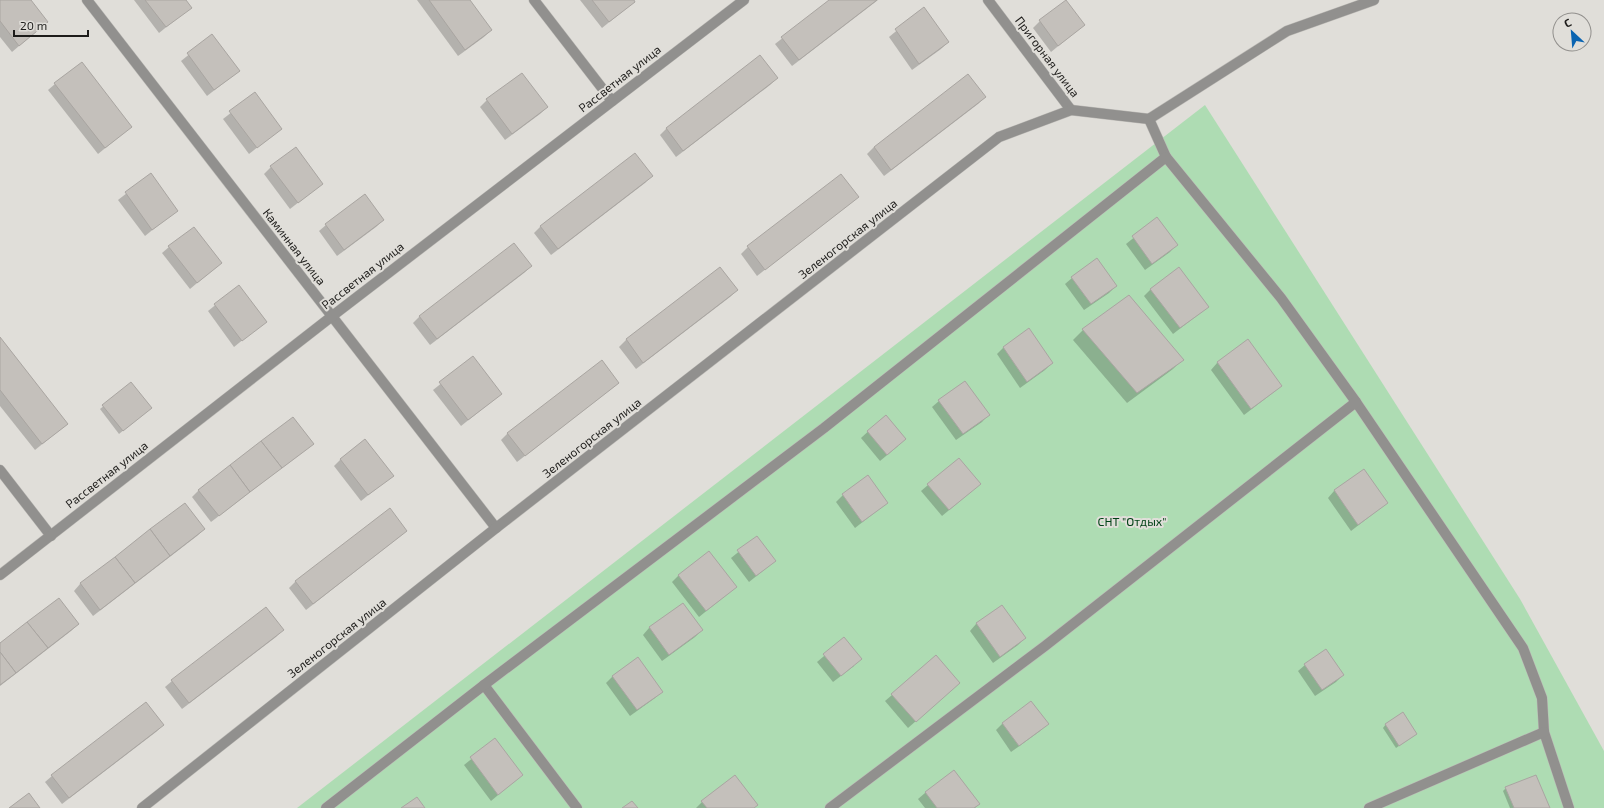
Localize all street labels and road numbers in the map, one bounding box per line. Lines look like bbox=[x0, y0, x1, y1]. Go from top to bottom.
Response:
street label: Пригорная улица bbox=[1012, 13, 1083, 100]
street label: Рассветная улица bbox=[575, 42, 664, 115]
street label: Зеленогорская улица bbox=[795, 195, 900, 282]
street label: Каминная улица bbox=[260, 205, 329, 288]
street label: Рассветная улица bbox=[318, 239, 407, 312]
street label: Зеленогорская улица bbox=[539, 394, 644, 481]
street label: Рассветная улица bbox=[62, 438, 151, 511]
street label: Зеленогорская улица bbox=[284, 594, 389, 681]

